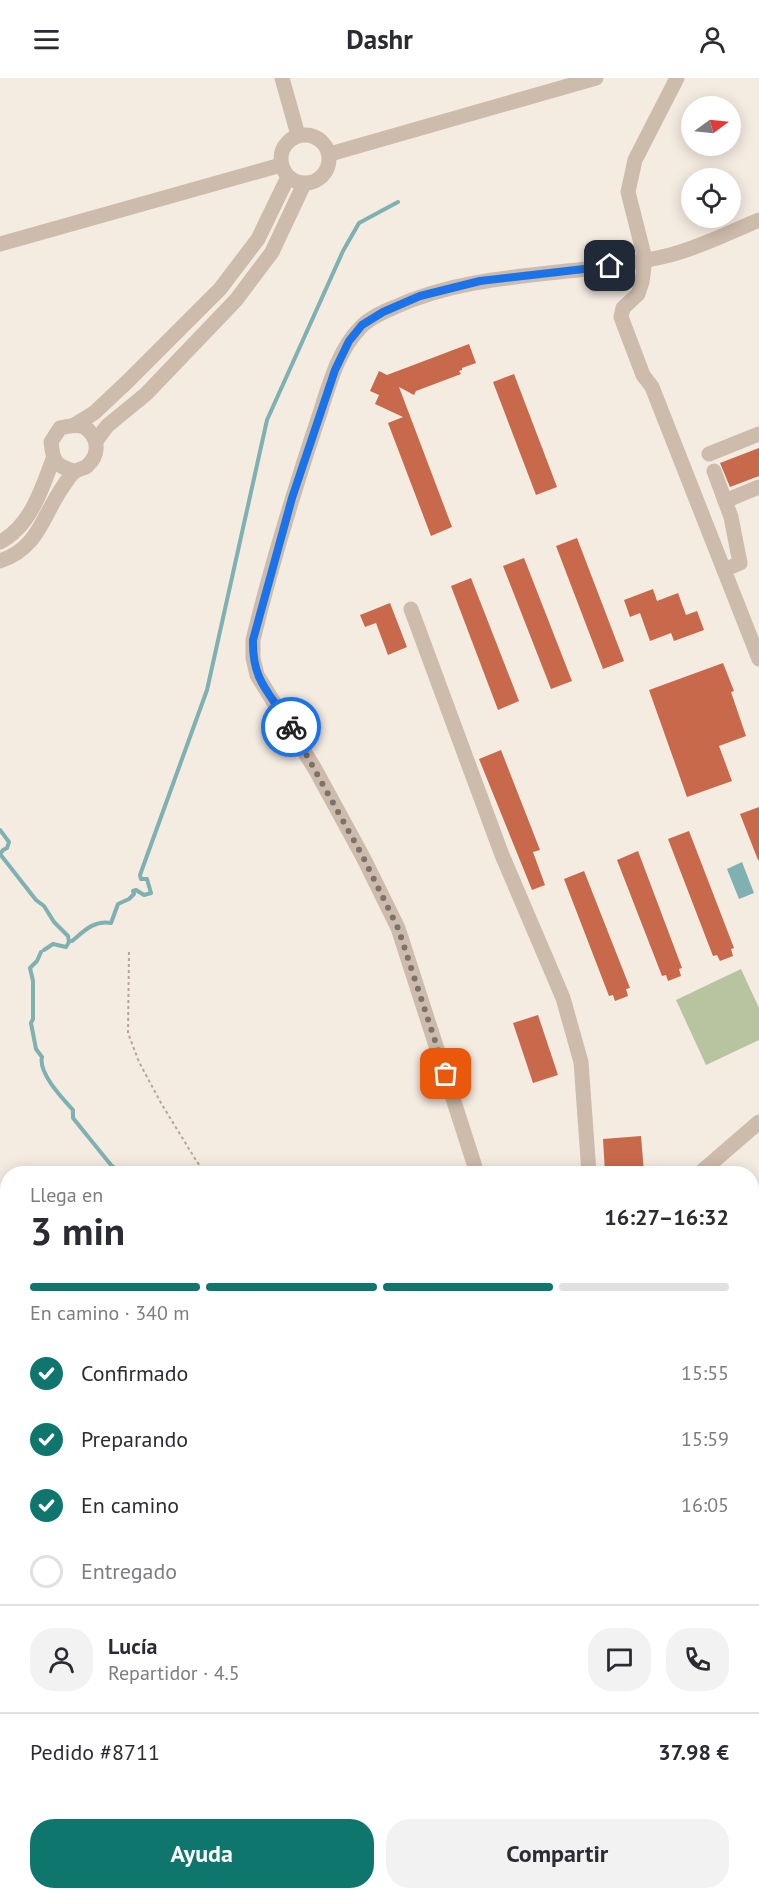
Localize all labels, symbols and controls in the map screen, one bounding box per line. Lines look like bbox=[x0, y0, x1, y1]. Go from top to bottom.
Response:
text: Dashr bbox=[346, 22, 413, 56]
icon: menu bbox=[30, 23, 63, 56]
icon: person bbox=[696, 23, 729, 56]
north arrow bbox=[681, 96, 741, 156]
map controls bbox=[681, 96, 741, 228]
button: locate bbox=[681, 168, 741, 228]
pin bbox=[584, 240, 635, 291]
icon: home bbox=[593, 249, 626, 282]
courier bbox=[261, 697, 321, 757]
icon: bike bbox=[275, 711, 308, 744]
pin bbox=[420, 1048, 471, 1099]
icon: bag bbox=[429, 1057, 462, 1090]
text: Llega en bbox=[30, 1182, 103, 1208]
text: 16:27–16:32 bbox=[604, 1203, 729, 1231]
text: 3 min bbox=[30, 1205, 125, 1256]
text: En camino · 340 m bbox=[30, 1300, 190, 1326]
icon: check bbox=[30, 1357, 63, 1390]
text: Confirmado bbox=[81, 1359, 188, 1387]
text: 15:55 bbox=[681, 1360, 729, 1386]
icon: check bbox=[30, 1423, 63, 1456]
text: Preparando bbox=[81, 1425, 188, 1453]
text: 15:59 bbox=[681, 1426, 729, 1452]
icon: check bbox=[30, 1489, 63, 1522]
text: En camino bbox=[81, 1491, 179, 1519]
text: 16:05 bbox=[681, 1492, 729, 1518]
text: Entregado bbox=[81, 1557, 177, 1585]
button: person bbox=[30, 1628, 93, 1691]
button: chat bbox=[588, 1628, 651, 1691]
button: phone bbox=[666, 1628, 729, 1691]
text: Lucía bbox=[108, 1632, 158, 1660]
text: Repartidor · 4.5 bbox=[108, 1660, 240, 1686]
text: Pedido #8711 bbox=[30, 1738, 160, 1766]
text: 37.98 € bbox=[658, 1738, 729, 1766]
button: Ayuda bbox=[30, 1819, 374, 1888]
button: Compartir bbox=[386, 1819, 729, 1888]

